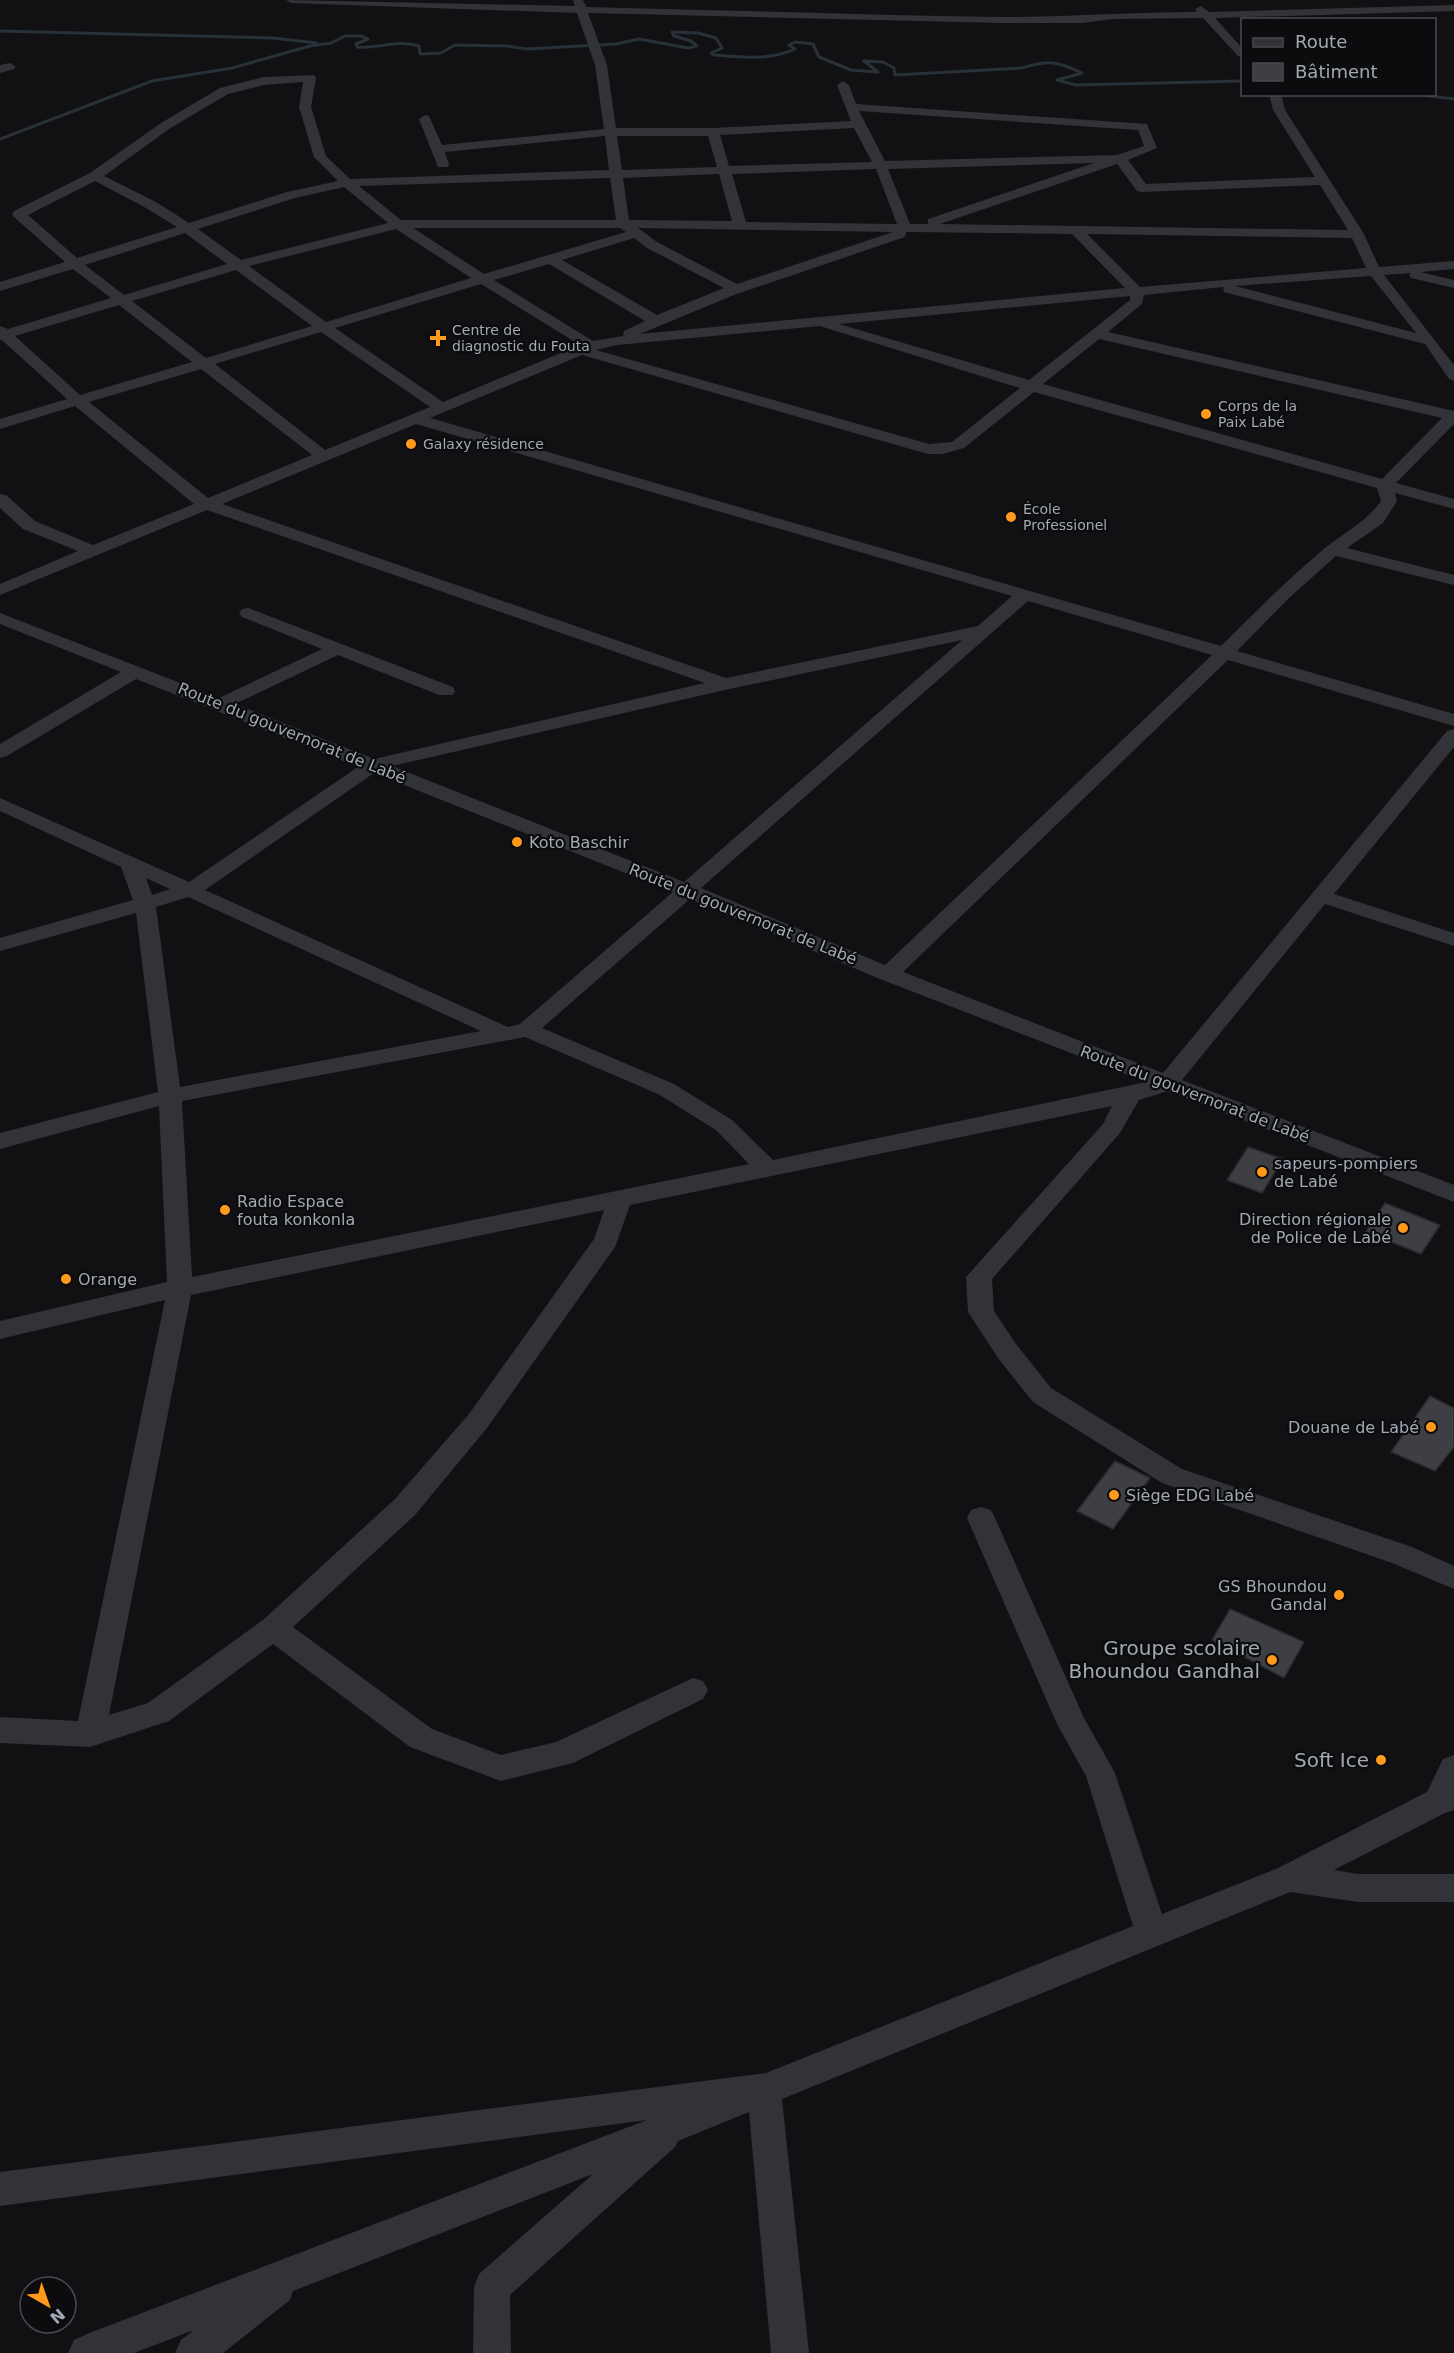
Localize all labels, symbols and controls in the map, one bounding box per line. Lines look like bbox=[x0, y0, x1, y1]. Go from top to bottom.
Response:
legend bbox=[1241, 18, 1436, 96]
text: Route bbox=[1295, 31, 1347, 52]
text: Bâtiment bbox=[1295, 61, 1378, 82]
place label: Centre de diagnostic du Fouta bbox=[452, 322, 590, 354]
marker: Centre de diagnostic du Fouta bbox=[429, 329, 447, 347]
place label: Corps de la Paix Labé bbox=[1218, 398, 1297, 430]
marker: Corps de la Paix Labé bbox=[1199, 407, 1213, 421]
place label: Galaxy résidence bbox=[423, 436, 544, 452]
marker: Galaxy résidence bbox=[404, 437, 418, 451]
place label: École Professionel bbox=[1023, 501, 1107, 533]
marker: École Professionel bbox=[1004, 510, 1018, 524]
street label: Route du gouvernorat de Labé bbox=[175, 678, 409, 788]
place label: Koto Baschir bbox=[529, 833, 629, 852]
marker: Koto Baschir bbox=[510, 835, 524, 849]
street label: Route du gouvernorat de Labé bbox=[626, 859, 860, 969]
street label: Route du gouvernorat de Labé bbox=[1078, 1041, 1312, 1147]
place label: sapeurs-pompiers de Labé bbox=[1274, 1154, 1418, 1191]
marker: sapeurs-pompiers de Labé bbox=[1255, 1165, 1269, 1179]
place label: Radio Espace fouta konkonla bbox=[237, 1192, 355, 1229]
marker: Radio Espace fouta konkonla bbox=[218, 1203, 232, 1217]
place label: Direction régionale de Police de Labé bbox=[1239, 1210, 1391, 1247]
marker: Direction régionale de Police de Labé bbox=[1396, 1221, 1410, 1235]
place label: Orange bbox=[78, 1270, 137, 1289]
marker: Orange bbox=[59, 1272, 73, 1286]
place label: Douane de Labé bbox=[1288, 1418, 1419, 1437]
marker: Douane de Labé bbox=[1424, 1420, 1438, 1434]
place label: Siège EDG Labé bbox=[1126, 1486, 1254, 1505]
marker: Siège EDG Labé bbox=[1107, 1488, 1121, 1502]
place label: GS Bhoundou Gandal bbox=[1218, 1577, 1327, 1614]
marker: GS Bhoundou Gandal bbox=[1332, 1588, 1346, 1602]
place label: Groupe scolaire Bhoundou Gandhal bbox=[1068, 1636, 1260, 1683]
marker: Groupe scolaire Bhoundou Gandhal bbox=[1265, 1653, 1279, 1667]
place label: Soft Ice bbox=[1294, 1748, 1369, 1772]
marker: Soft Ice bbox=[1374, 1753, 1388, 1767]
north arrow bbox=[18, 2275, 78, 2335]
text: N bbox=[46, 2305, 69, 2328]

